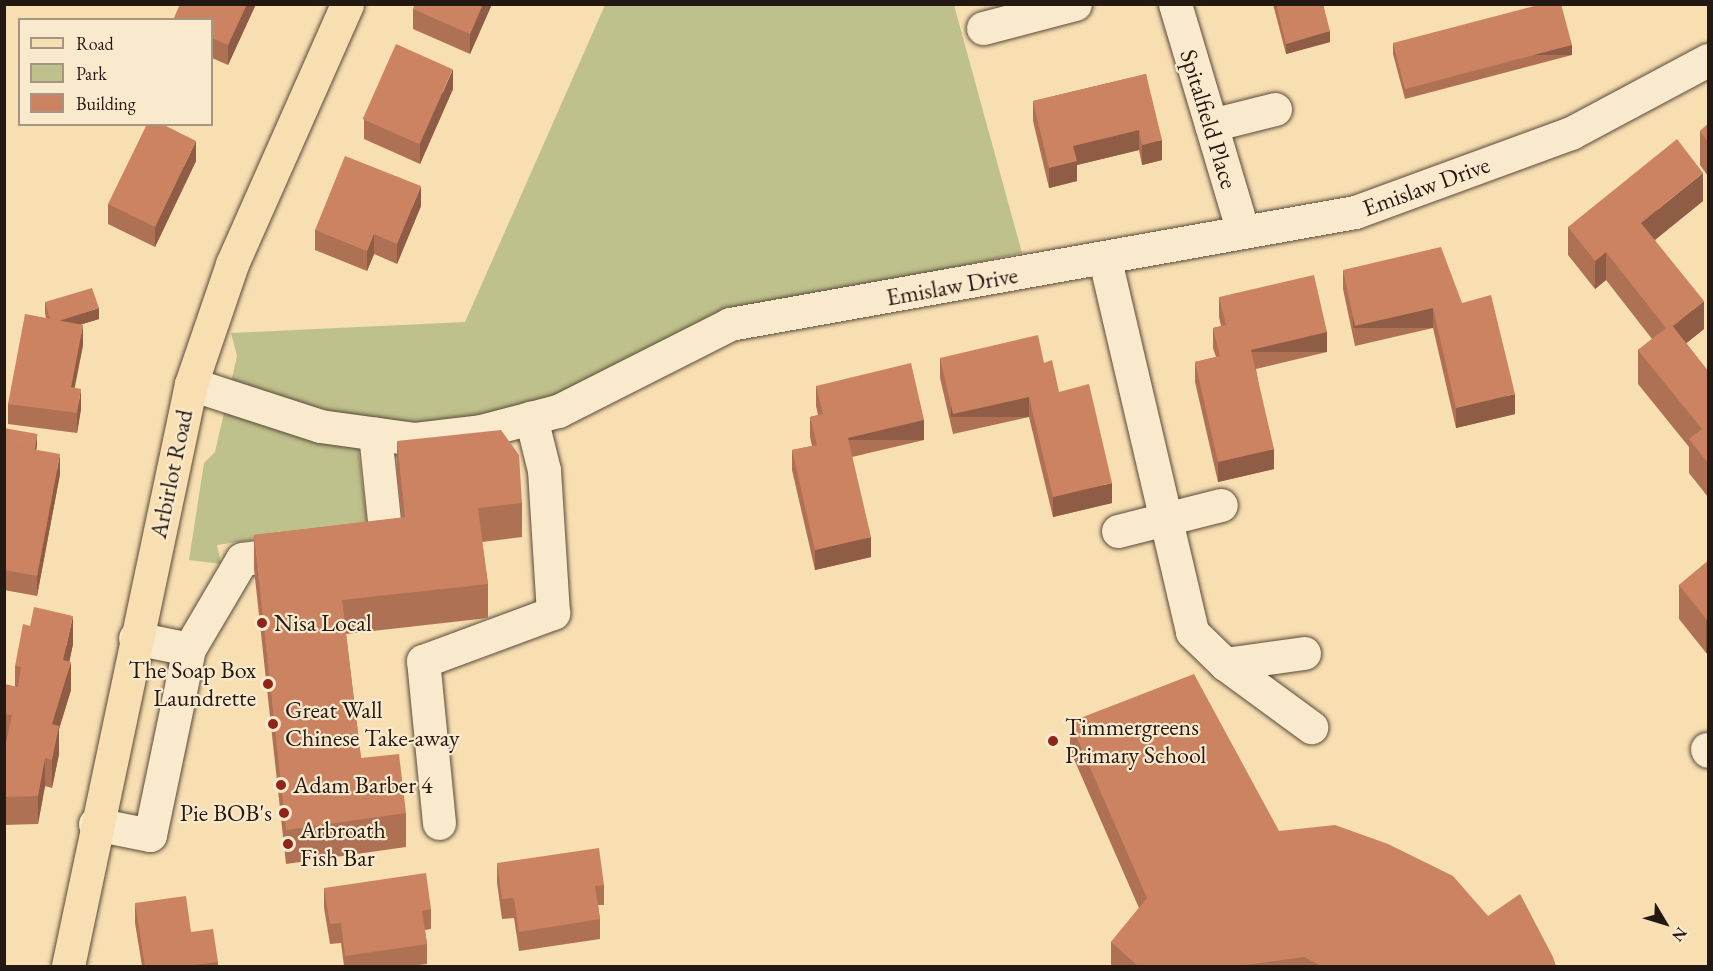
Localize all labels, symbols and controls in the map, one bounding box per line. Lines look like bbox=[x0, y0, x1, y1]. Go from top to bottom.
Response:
legend bbox=[18, 18, 213, 126]
text: Road bbox=[76, 32, 114, 55]
street label: Spitalfield Place bbox=[1174, 46, 1244, 192]
text: Park bbox=[76, 62, 107, 85]
text: Building bbox=[76, 92, 136, 115]
street label: Emislaw Drive bbox=[1358, 150, 1494, 222]
street label: Emislaw Drive bbox=[884, 260, 1020, 312]
street label: Arbirlot Road bbox=[143, 407, 199, 541]
place label: Nisa Local bbox=[274, 609, 372, 637]
marker: Nisa Local bbox=[255, 616, 269, 630]
place label: The Soap Box Laundrette bbox=[129, 656, 256, 712]
marker: The Soap Box Laundrette bbox=[261, 677, 275, 691]
place label: Great Wall Chinese Take-away bbox=[285, 696, 460, 752]
place label: Timmergreens Primary School bbox=[1065, 713, 1206, 769]
marker: Great Wall Chinese Take-away bbox=[266, 717, 280, 731]
marker: Timmergreens Primary School bbox=[1046, 734, 1060, 748]
place label: Adam Barber 4 bbox=[293, 771, 433, 799]
marker: Adam Barber 4 bbox=[274, 778, 288, 792]
place label: Pie BOB's bbox=[180, 799, 272, 827]
marker: Pie BOB's bbox=[277, 806, 291, 820]
place label: Arbroath Fish Bar bbox=[300, 816, 386, 872]
marker: Arbroath Fish Bar bbox=[281, 837, 295, 851]
north arrow bbox=[1635, 893, 1695, 953]
text: N bbox=[1667, 923, 1692, 946]

